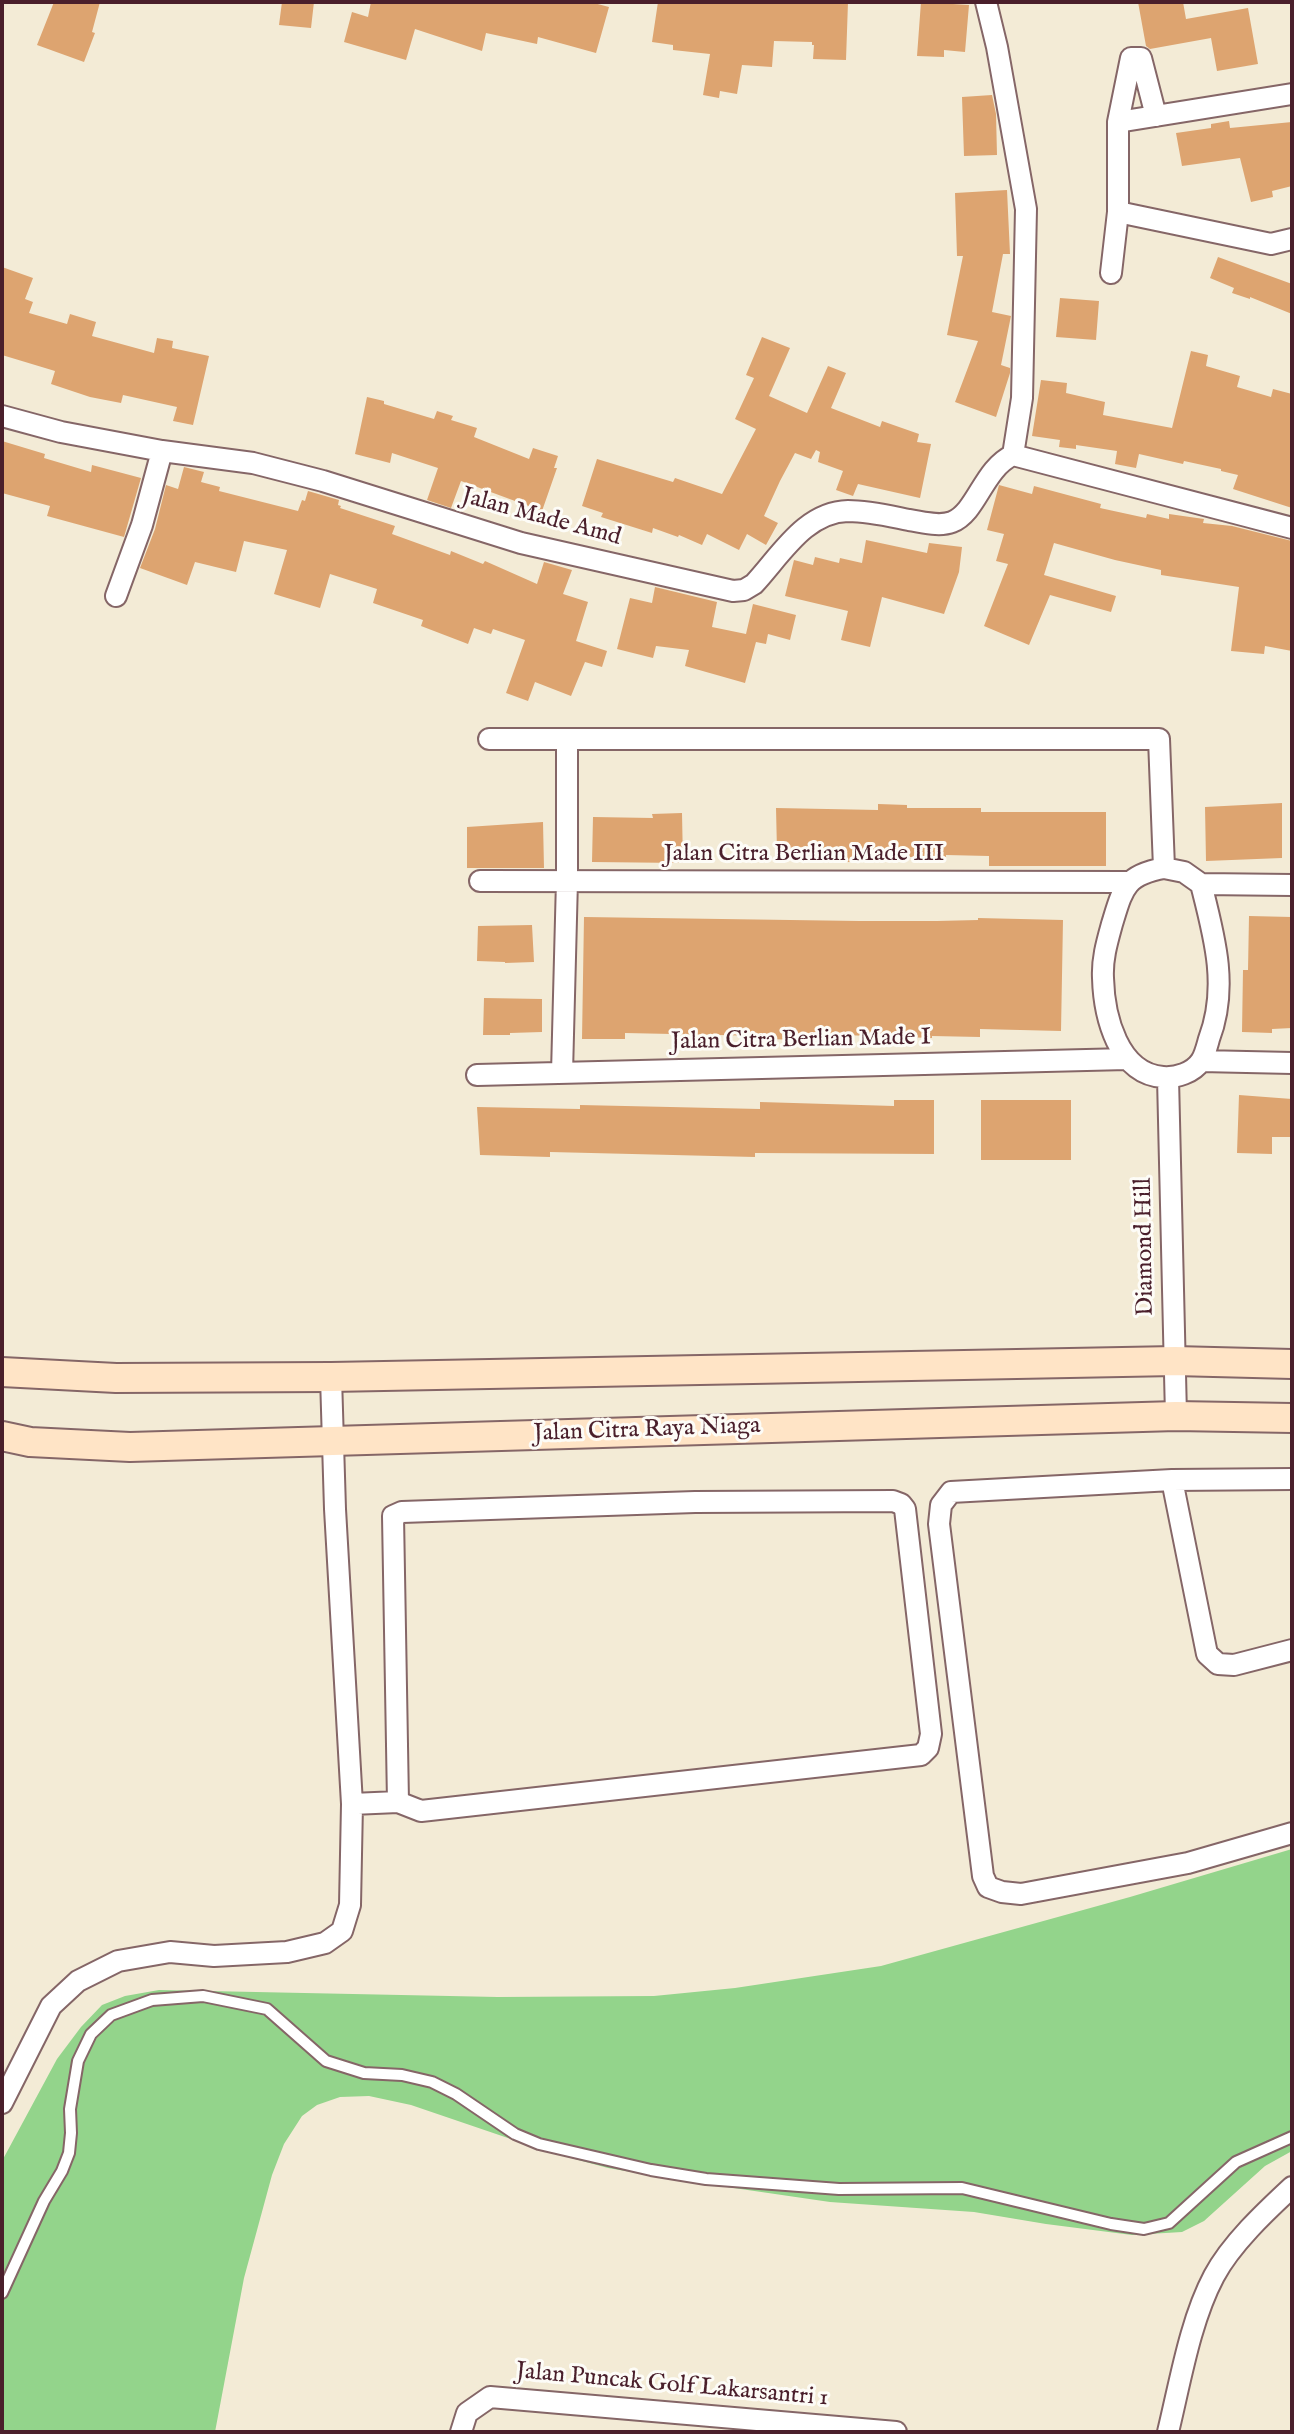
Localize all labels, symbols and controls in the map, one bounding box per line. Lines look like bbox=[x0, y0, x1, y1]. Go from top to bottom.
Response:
street label: Jalan Made Amd bbox=[458, 483, 624, 553]
street label: Jalan Citra Berlian Made III bbox=[664, 841, 944, 869]
street label: Jalan Citra Berlian Made I bbox=[671, 1024, 931, 1058]
street label: Diamond Hill bbox=[1130, 1178, 1162, 1316]
street label: Jalan Citra Raya Niaga bbox=[533, 1413, 761, 1449]
street label: Jalan Puncak Golf Lakarsantri 1 bbox=[515, 2358, 829, 2414]

